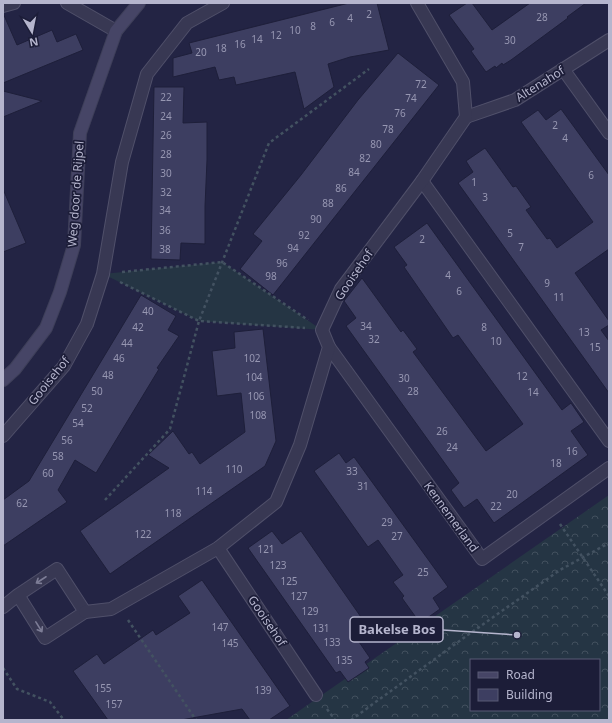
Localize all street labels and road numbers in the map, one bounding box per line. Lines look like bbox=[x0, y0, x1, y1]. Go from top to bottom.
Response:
street label: Altenahof bbox=[512, 61, 568, 105]
street label: Weg door de Rijpel bbox=[63, 140, 88, 248]
street label: Gooisehof bbox=[330, 245, 377, 303]
street label: Gooisehof bbox=[24, 352, 74, 408]
street label: Kennemerland bbox=[420, 478, 483, 555]
street label: Gooisehof bbox=[244, 592, 291, 650]

